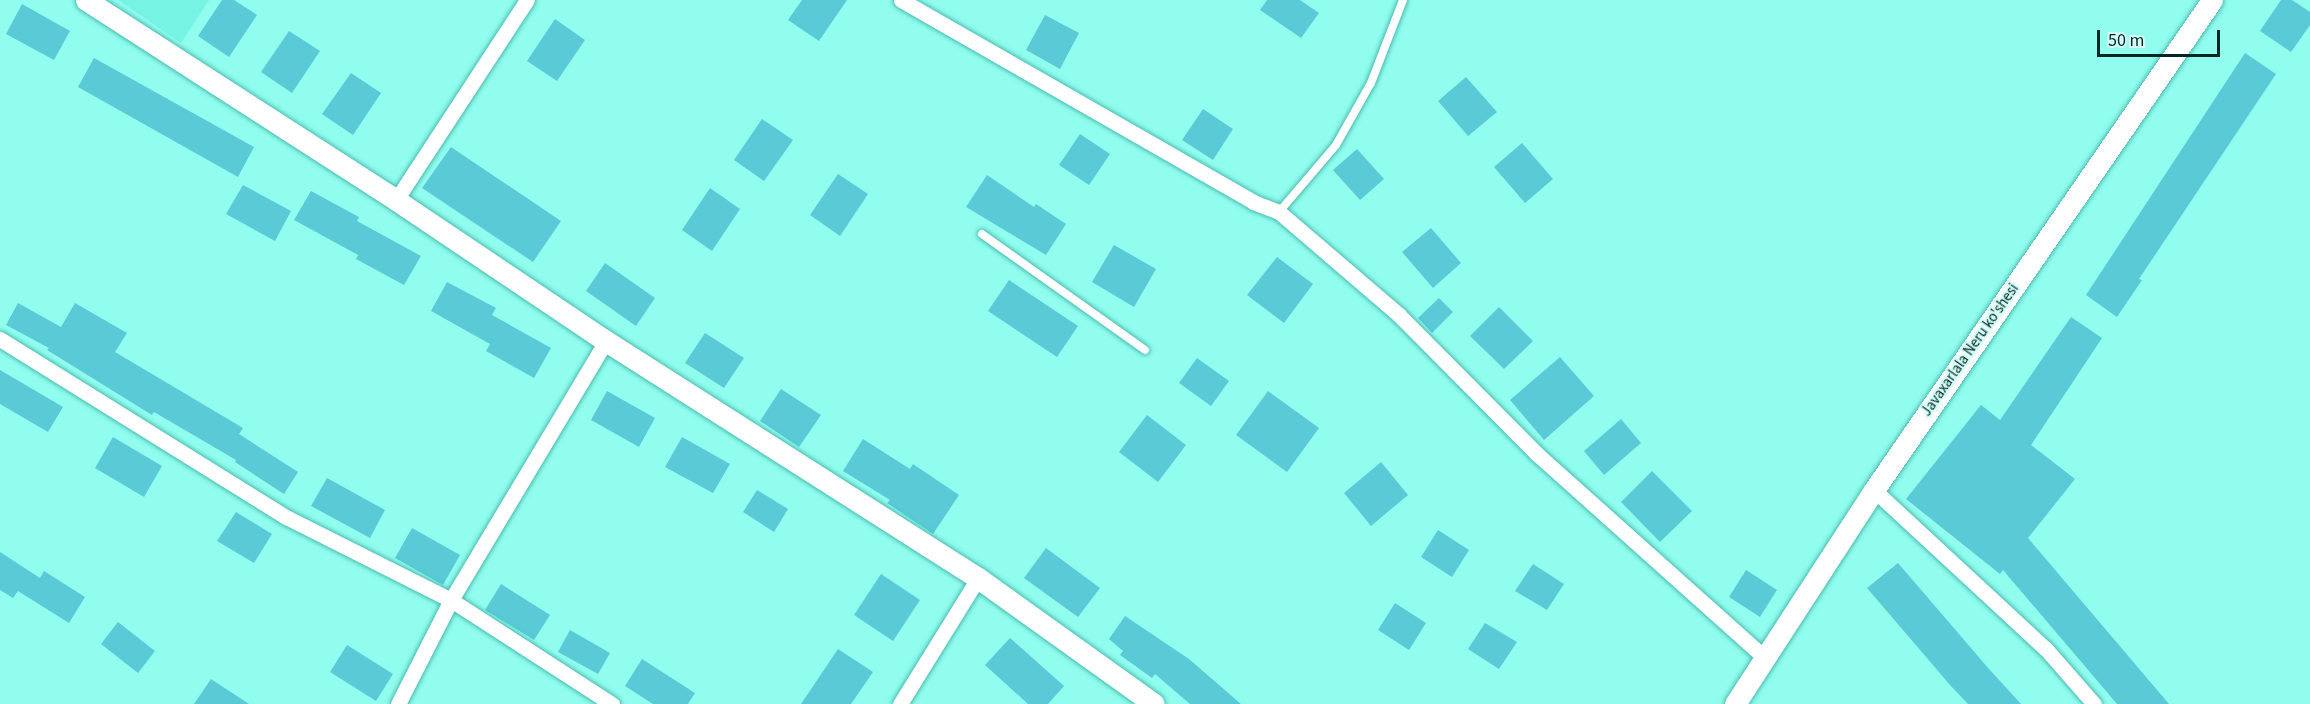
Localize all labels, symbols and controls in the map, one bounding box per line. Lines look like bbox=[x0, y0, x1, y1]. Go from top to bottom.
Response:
scale bar bbox=[2100, 18, 2223, 56]
text: 50 m bbox=[2108, 28, 2144, 53]
street label: Javaxarlala Neru ko'shesi bbox=[1917, 280, 2023, 420]

